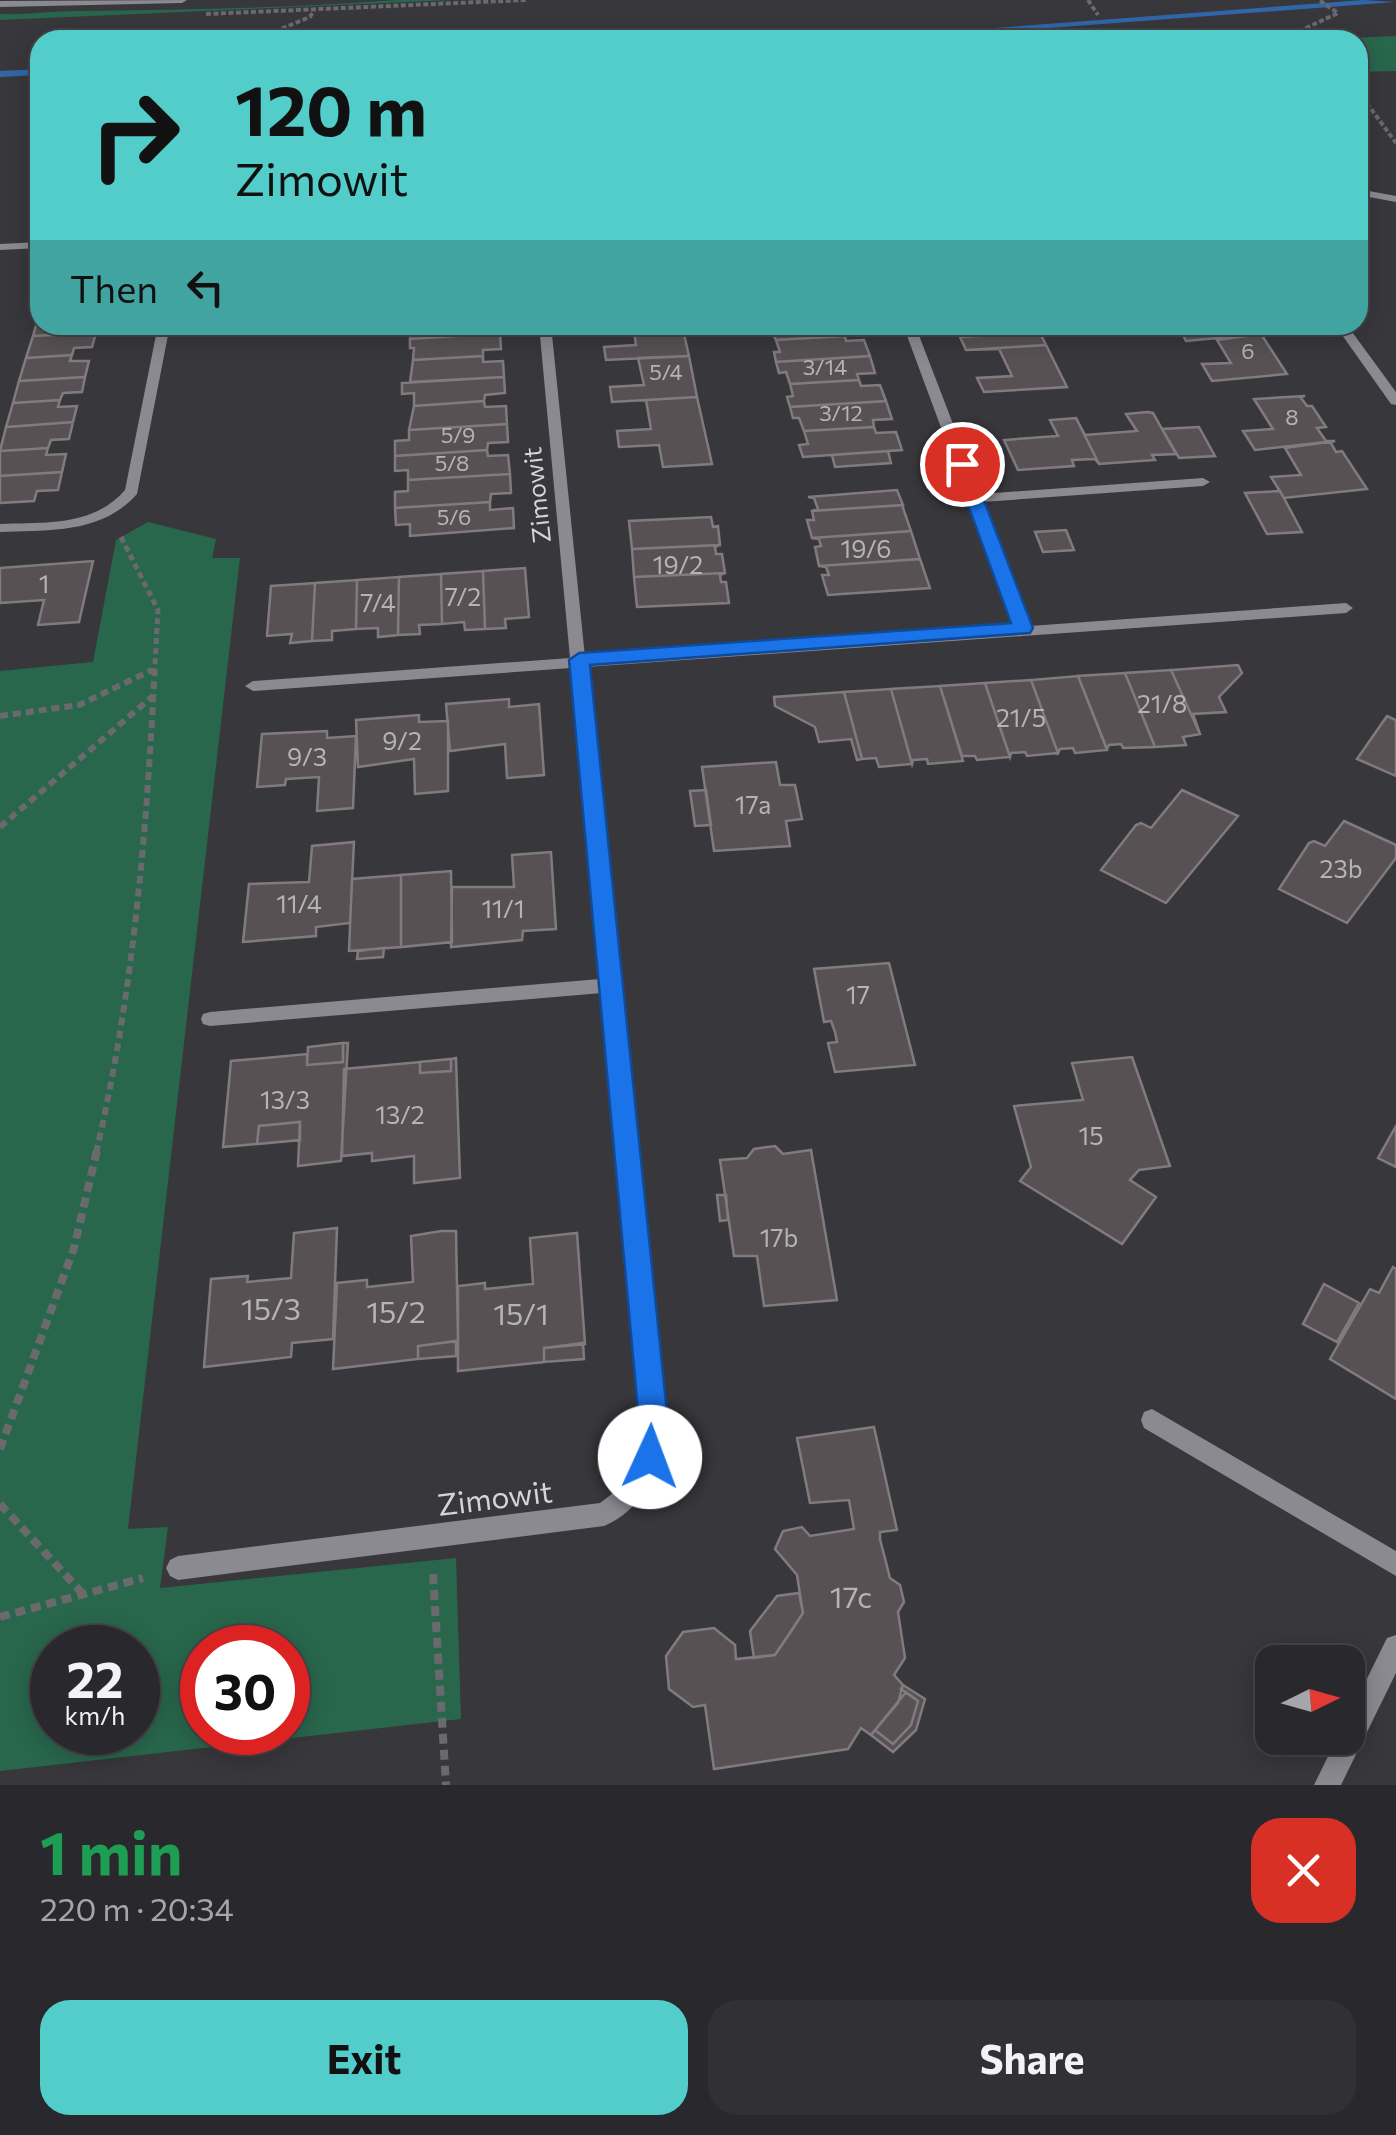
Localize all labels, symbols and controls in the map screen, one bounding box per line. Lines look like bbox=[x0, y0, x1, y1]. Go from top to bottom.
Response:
text: 120 m bbox=[235, 65, 427, 150]
icon: right bbox=[70, 70, 200, 200]
text: Zimowit bbox=[235, 150, 408, 205]
icon: left bbox=[178, 260, 233, 315]
text: Then bbox=[70, 264, 158, 311]
house number: 6 bbox=[1241, 337, 1255, 364]
house number: 3/14 bbox=[803, 353, 847, 380]
house number: 5/4 bbox=[649, 358, 683, 385]
house number: 3/12 bbox=[819, 399, 863, 426]
house number: 8 bbox=[1285, 403, 1299, 430]
house number: 5/9 bbox=[441, 421, 475, 448]
pin bbox=[920, 422, 1005, 507]
icon: arrive bbox=[935, 437, 990, 492]
street label: Zimowit bbox=[516, 446, 556, 545]
house number: 5/8 bbox=[435, 449, 469, 476]
house number: 5/6 bbox=[437, 503, 471, 530]
house number: 19/6 bbox=[841, 533, 891, 563]
house number: 19/2 bbox=[653, 549, 703, 579]
house number: 1 bbox=[39, 568, 49, 598]
house number: 7/2 bbox=[445, 581, 481, 611]
house number: 7/4 bbox=[360, 587, 396, 617]
house number: 21/8 bbox=[1137, 688, 1187, 718]
house number: 21/5 bbox=[996, 702, 1046, 732]
house number: 9/2 bbox=[382, 725, 422, 755]
house number: 9/3 bbox=[287, 741, 327, 771]
house number: 17a bbox=[735, 789, 771, 819]
house number: 23b bbox=[1320, 853, 1362, 883]
house number: 11/4 bbox=[276, 888, 322, 918]
house number: 11/1 bbox=[481, 893, 525, 923]
house number: 17 bbox=[846, 979, 870, 1009]
house number: 13/3 bbox=[260, 1084, 310, 1114]
house number: 13/2 bbox=[375, 1099, 425, 1129]
house number: 15 bbox=[1078, 1120, 1104, 1150]
house number: 17b bbox=[760, 1222, 798, 1252]
house number: 15/3 bbox=[241, 1289, 301, 1326]
house number: 15/2 bbox=[366, 1292, 426, 1329]
house number: 15/1 bbox=[493, 1294, 549, 1331]
position arrow bbox=[598, 1405, 702, 1509]
street label: Zimowit bbox=[435, 1471, 554, 1522]
house number: 17c bbox=[830, 1577, 872, 1614]
speed limit sign: 30 bbox=[180, 1625, 310, 1755]
north arrow bbox=[1255, 1645, 1365, 1755]
map controls bbox=[1255, 1645, 1365, 1755]
text: 22 bbox=[67, 1647, 123, 1708]
text: km/h bbox=[65, 1700, 125, 1730]
text: 1 min bbox=[40, 1814, 182, 1887]
button: close bbox=[1251, 1818, 1356, 1923]
text: 220 m · 20:34 bbox=[40, 1888, 234, 1928]
button: Exit bbox=[40, 2000, 688, 2115]
button: Share bbox=[708, 2000, 1356, 2115]

